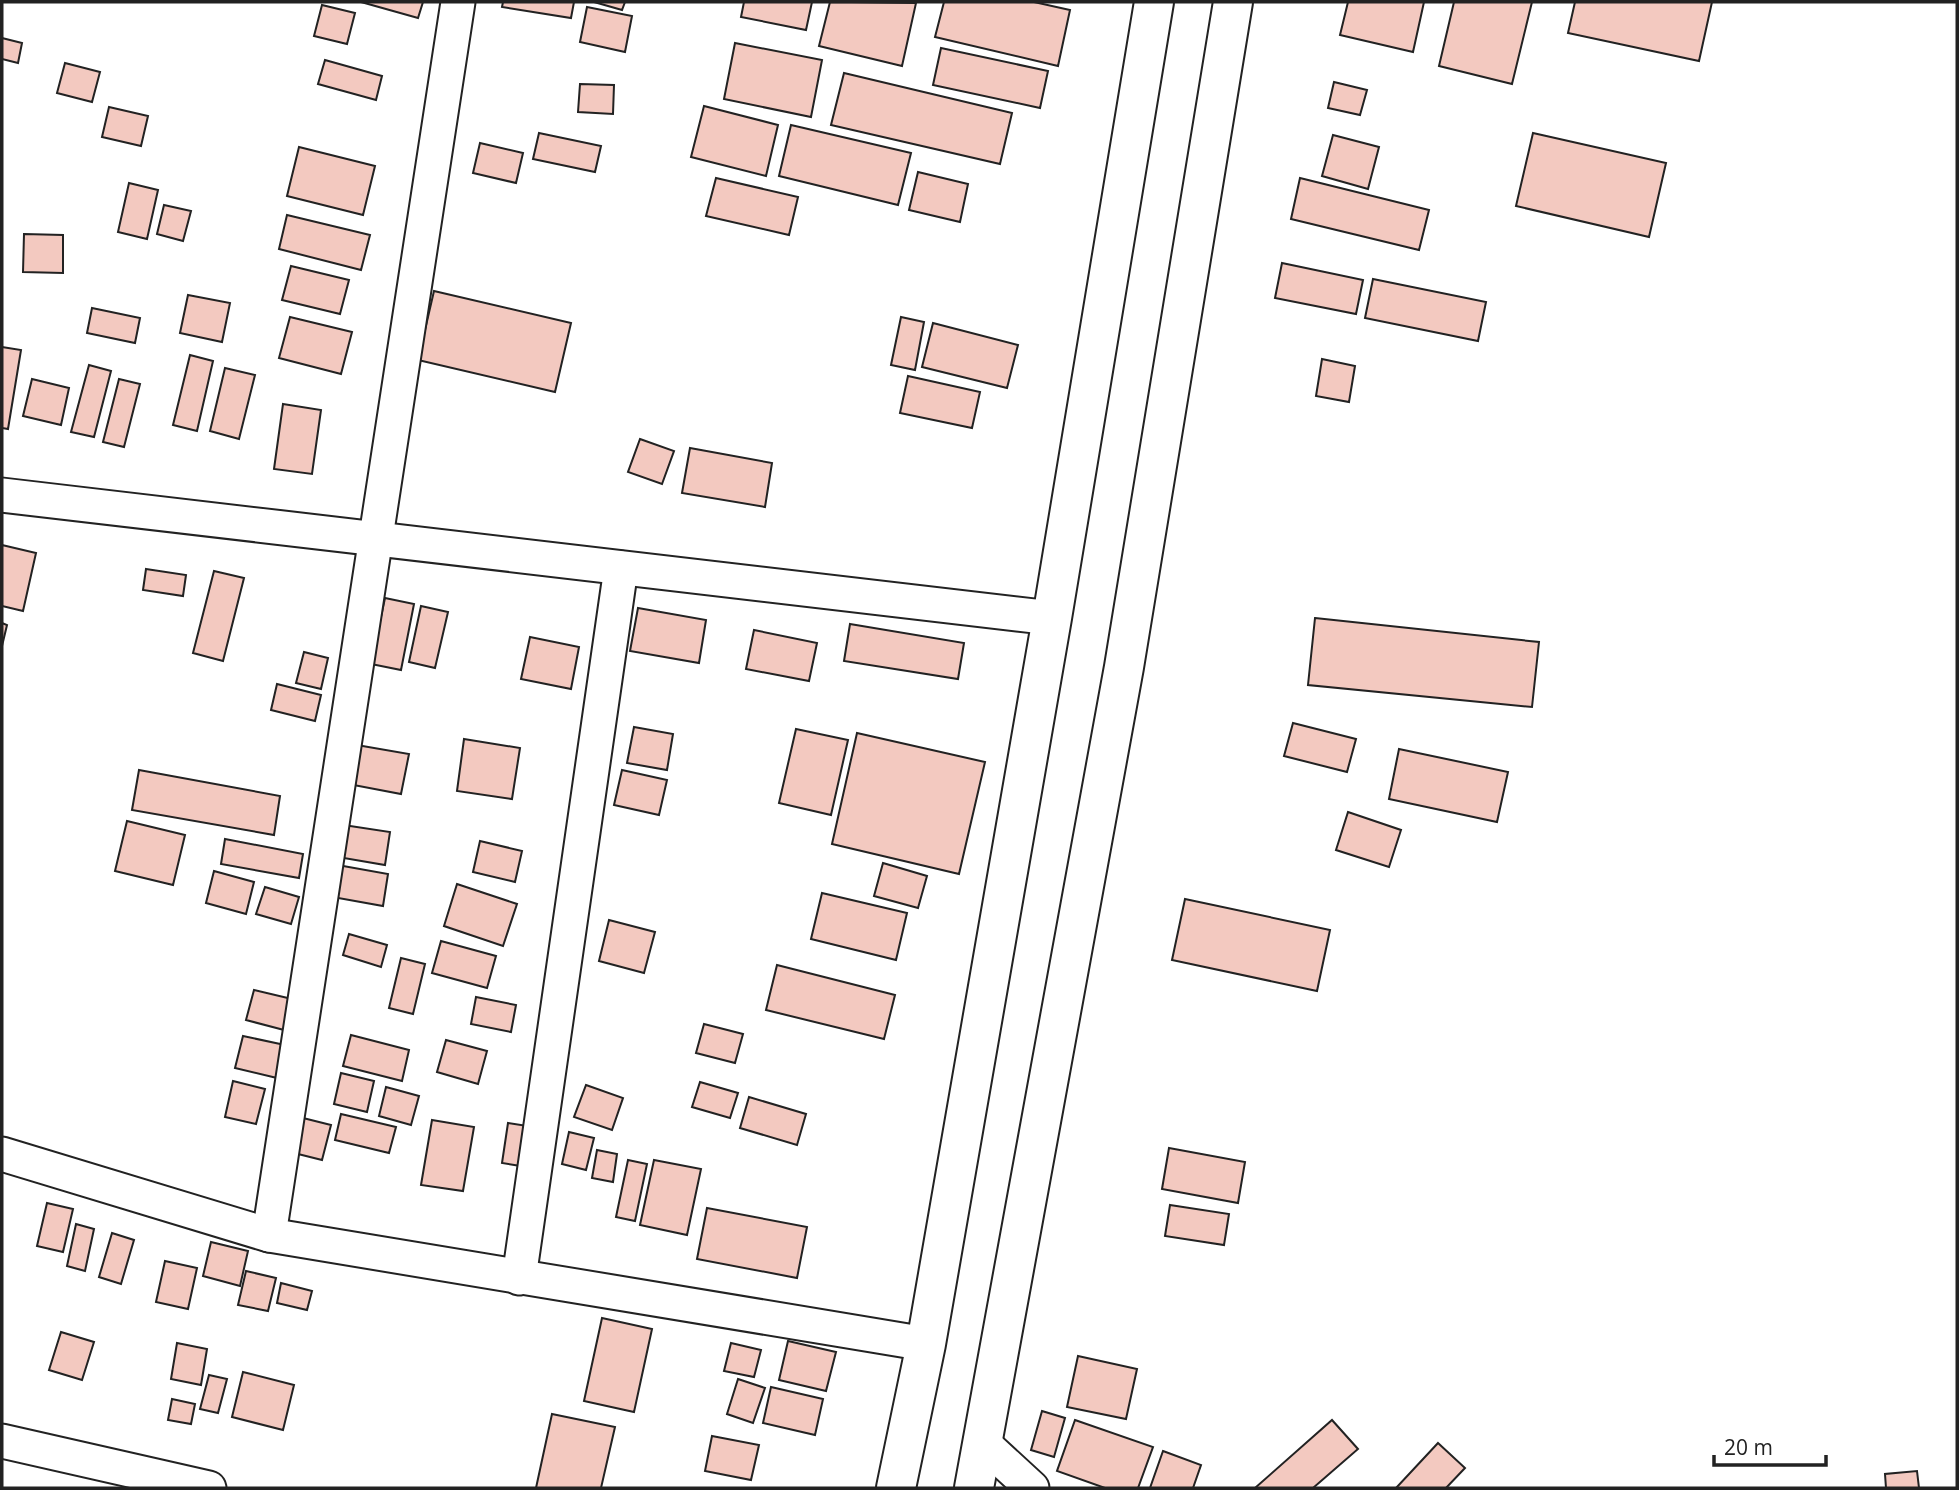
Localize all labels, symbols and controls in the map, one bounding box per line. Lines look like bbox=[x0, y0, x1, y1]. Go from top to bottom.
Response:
scale bar bbox=[1714, 1424, 1826, 1468]
text: 20 m bbox=[1724, 1433, 1773, 1461]

